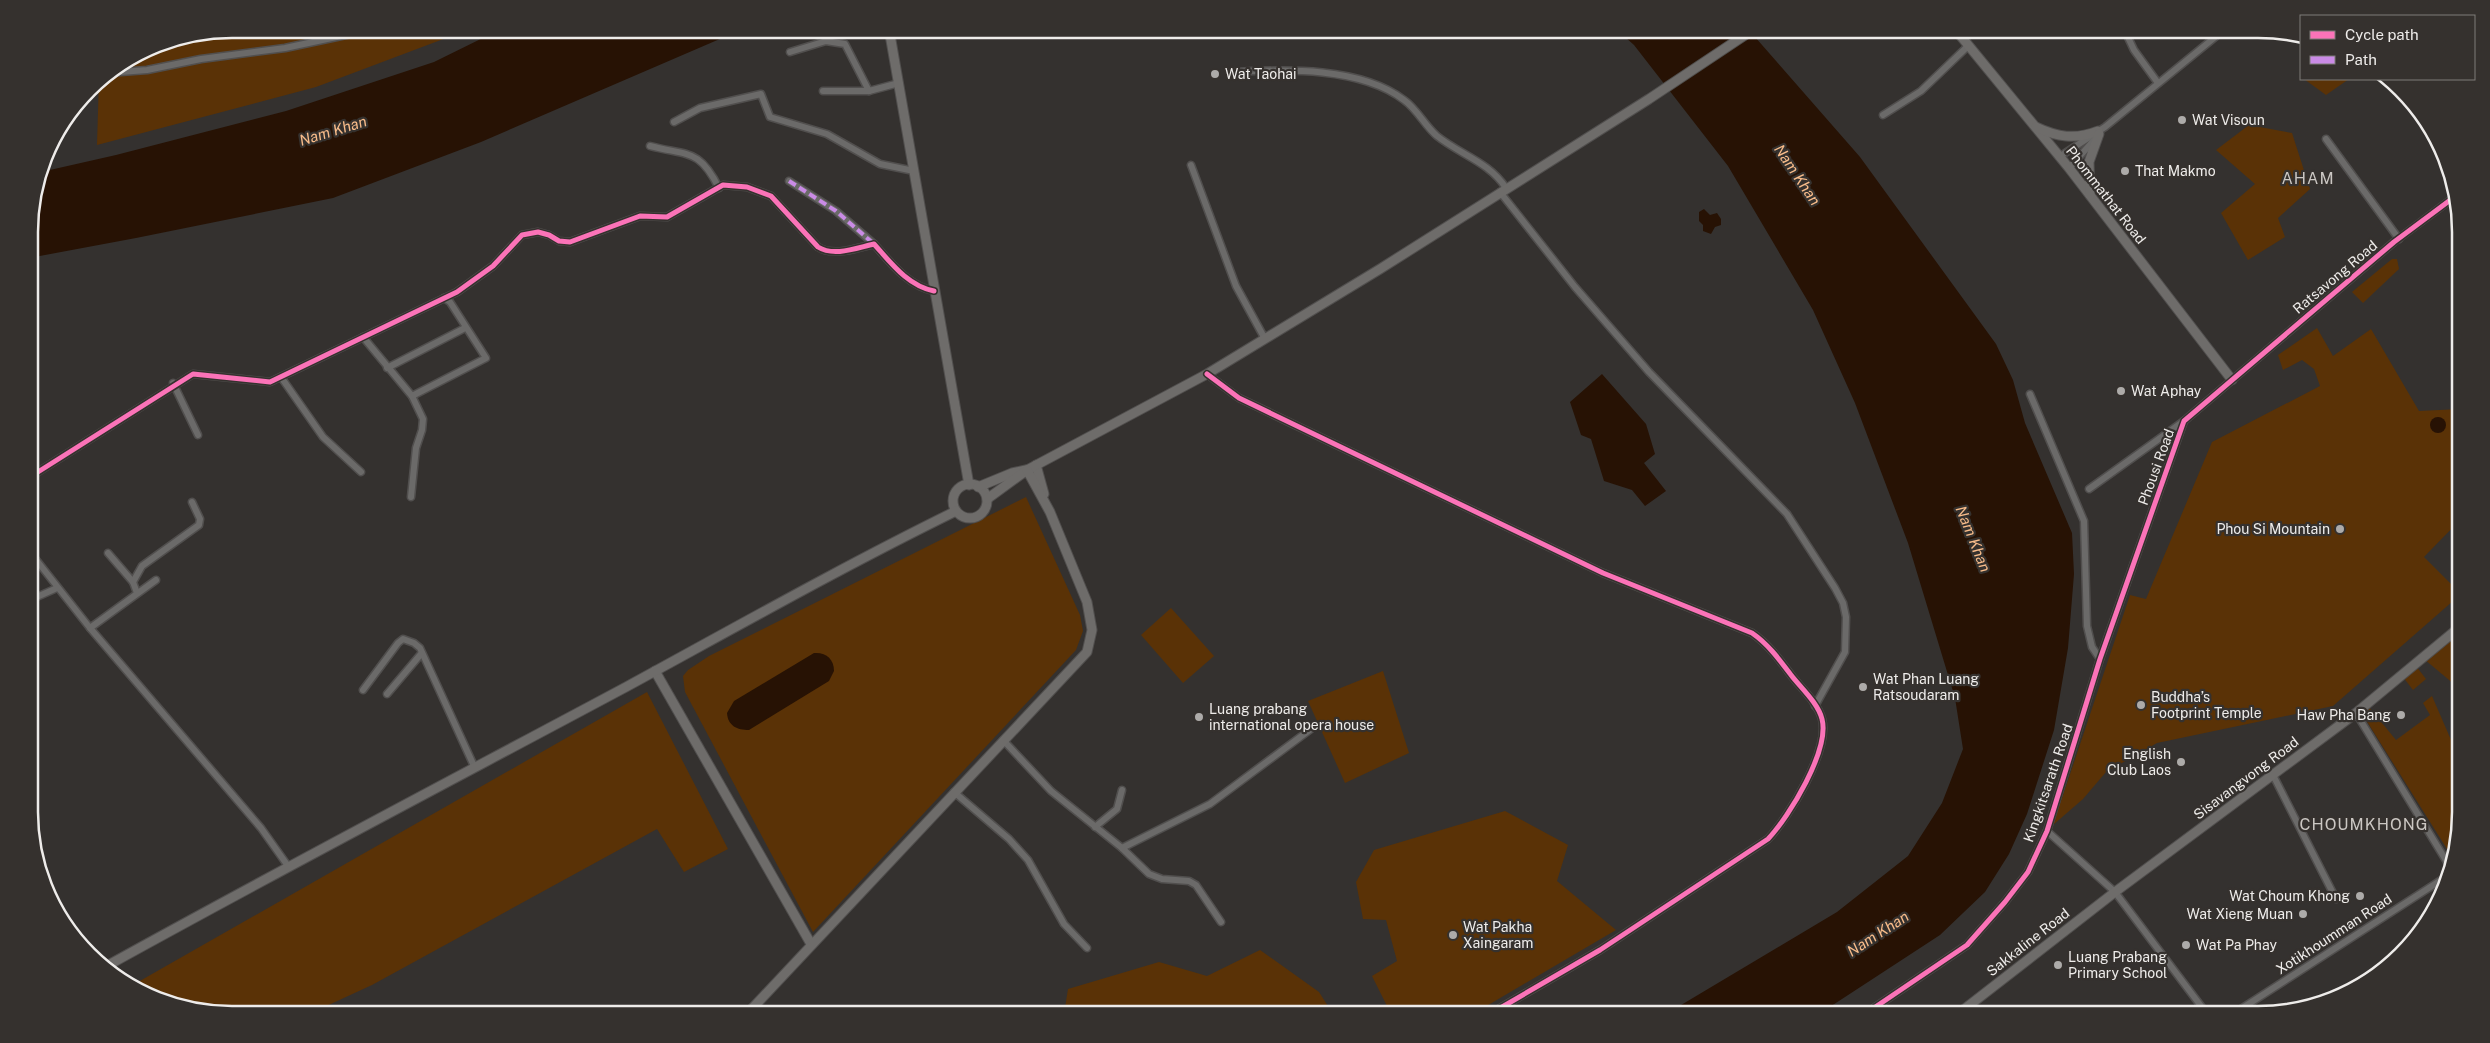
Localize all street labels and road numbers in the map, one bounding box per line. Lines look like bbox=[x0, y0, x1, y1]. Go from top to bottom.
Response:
street label: Phommathat Road bbox=[2063, 143, 2149, 247]
street label: Ratsavong Road bbox=[2290, 237, 2380, 317]
street label: Phousi Road bbox=[2135, 427, 2177, 507]
street label: Kingkitsarath Road bbox=[2020, 722, 2076, 844]
street label: Sisavangvong Road bbox=[2190, 733, 2302, 823]
street label: Xotikhoumman Road bbox=[2273, 891, 2395, 977]
street label: Sakkaline Road bbox=[1983, 905, 2073, 979]

